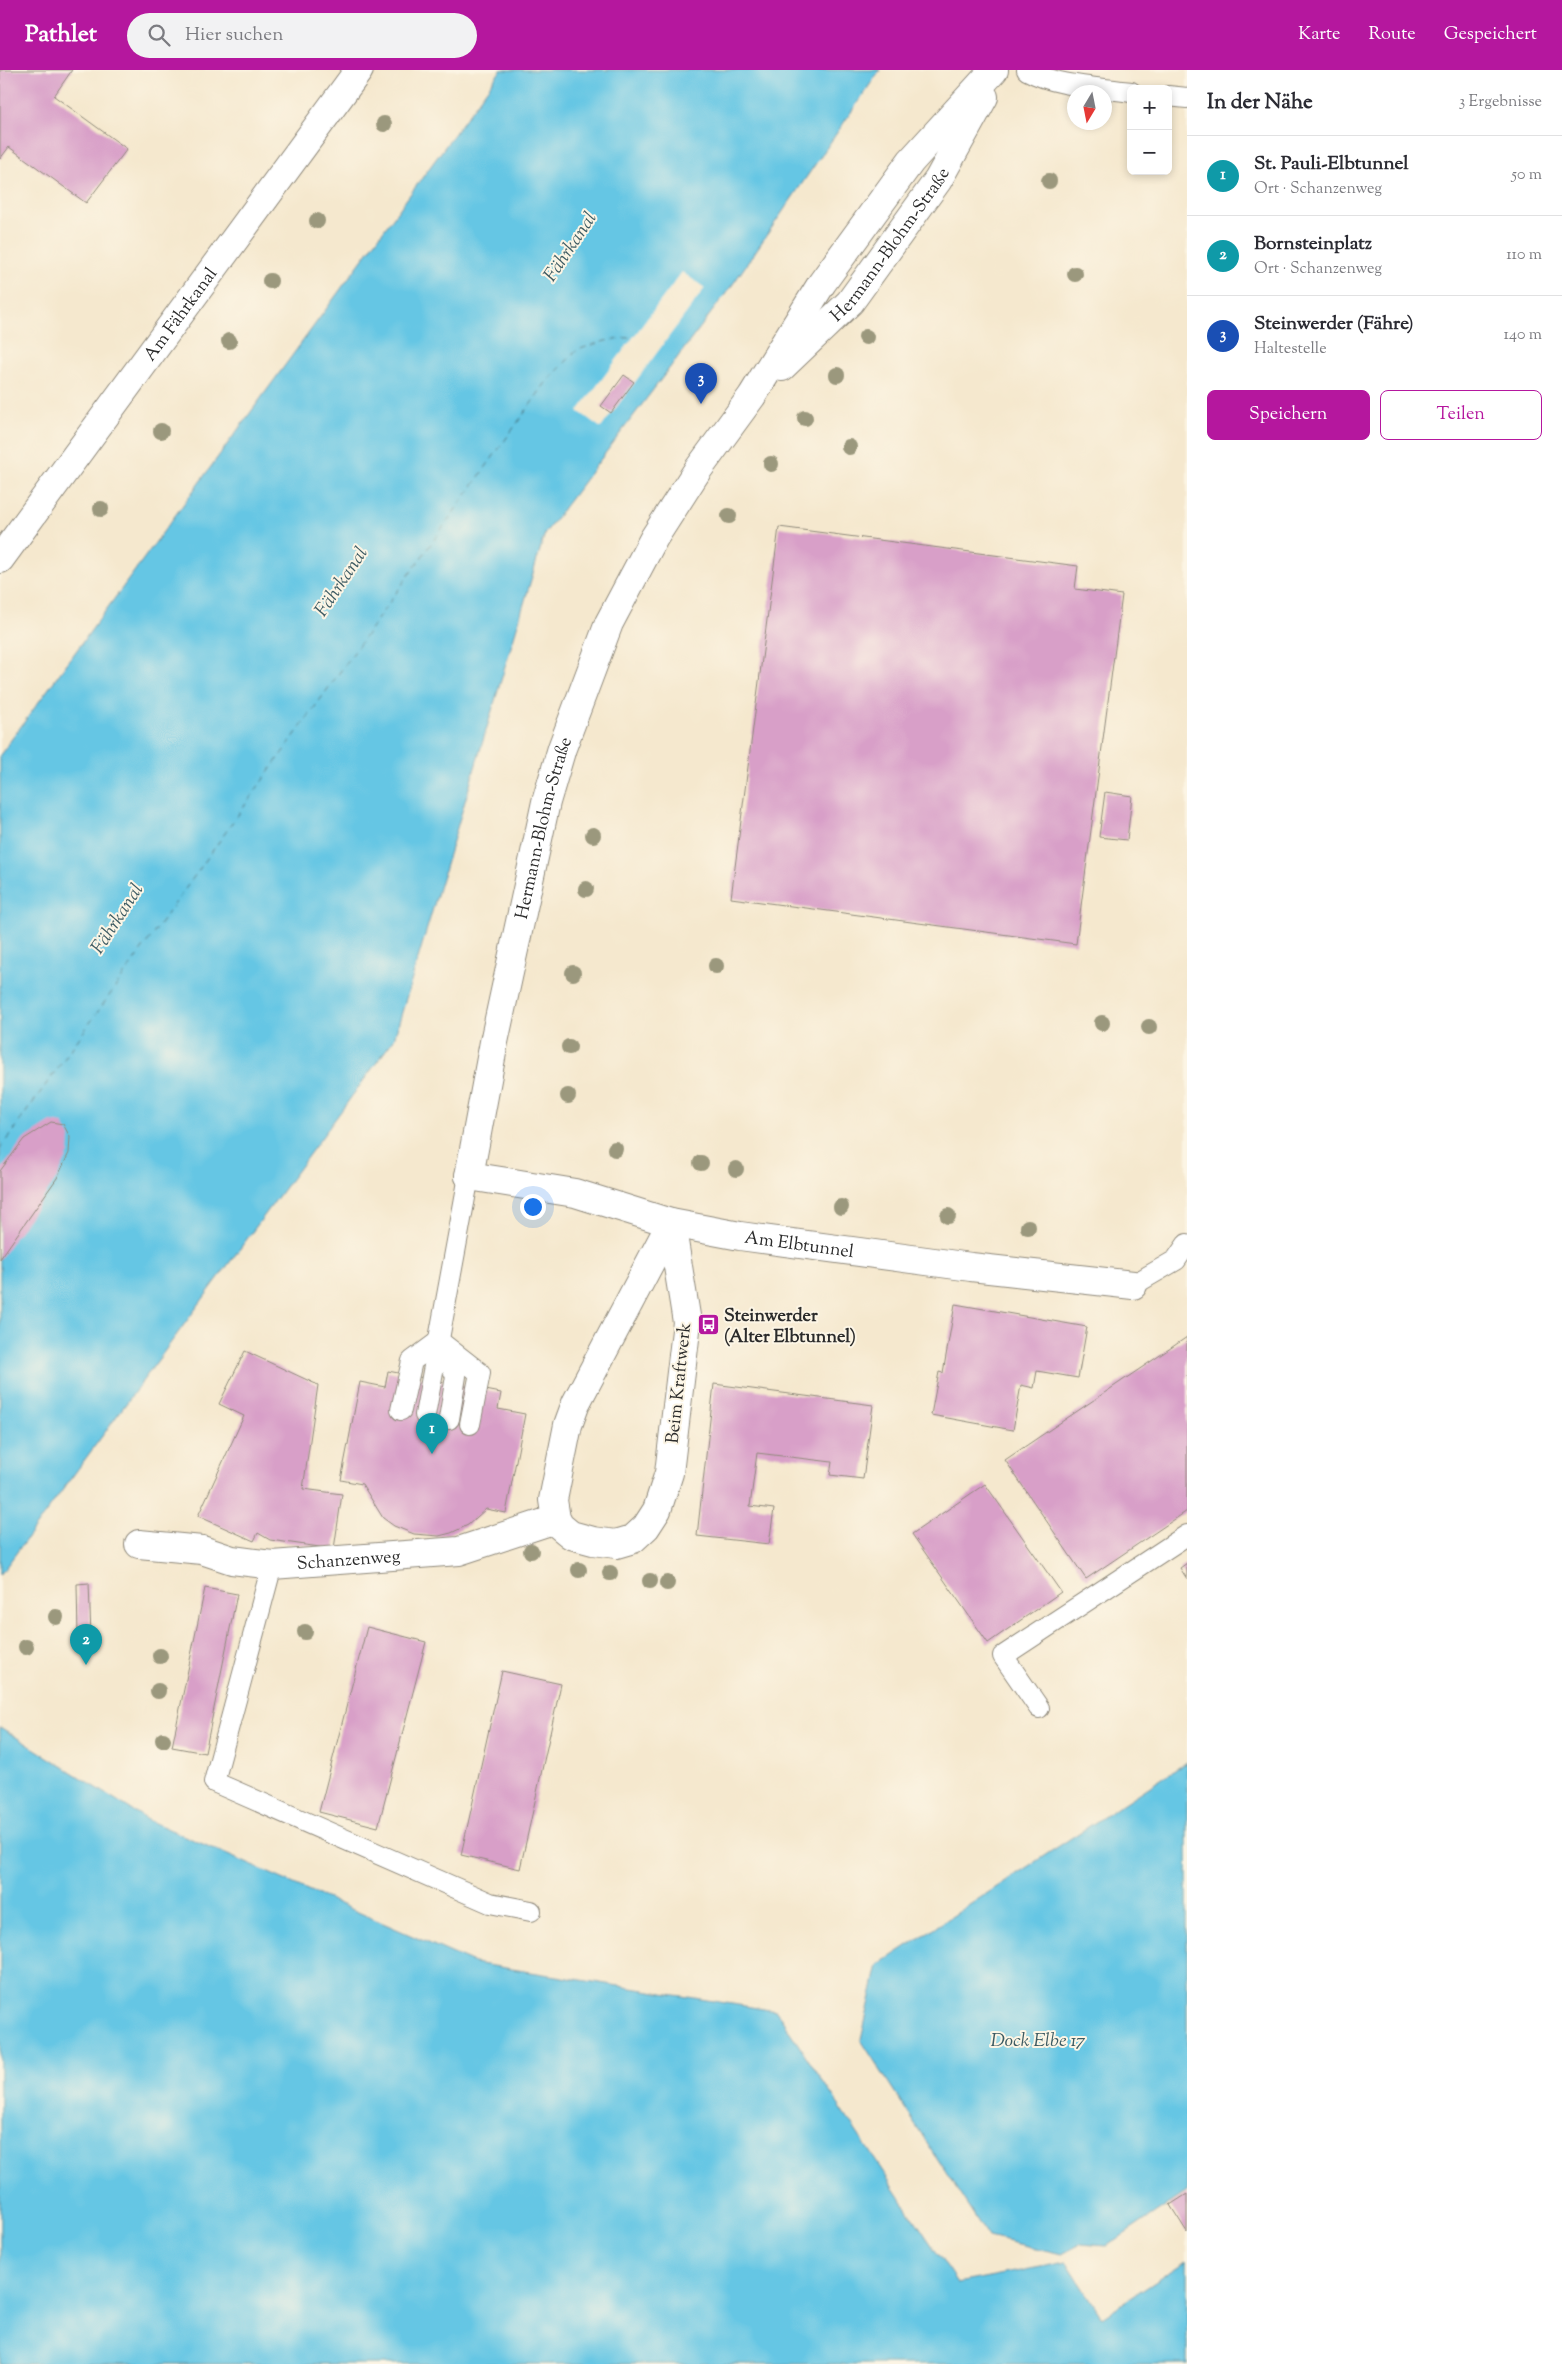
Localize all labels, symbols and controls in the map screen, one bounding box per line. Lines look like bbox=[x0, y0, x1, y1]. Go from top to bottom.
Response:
search box bbox=[127, 13, 477, 58]
text: Pathlet bbox=[25, 18, 97, 52]
icon: search bbox=[145, 21, 173, 49]
text: Hier suchen bbox=[185, 22, 283, 49]
text: Karte bbox=[1298, 22, 1341, 48]
text: Route bbox=[1369, 22, 1416, 48]
text: Gespeichert bbox=[1444, 22, 1537, 48]
north arrow bbox=[1067, 85, 1112, 130]
map controls bbox=[1127, 85, 1172, 175]
button: + bbox=[1127, 85, 1172, 130]
text: In der Nähe bbox=[1207, 88, 1313, 118]
text: 3 Ergebnisse bbox=[1459, 91, 1542, 114]
button: − bbox=[1127, 130, 1172, 175]
text: St. Pauli-Elbtunnel bbox=[1254, 151, 1409, 178]
street label: Hermann-Blohm-Straße bbox=[825, 163, 957, 329]
text: 1 bbox=[1220, 164, 1226, 187]
text: 50 m bbox=[1511, 164, 1542, 187]
text: Ort · Schanzenweg bbox=[1254, 178, 1382, 201]
water label: Fährkanal bbox=[538, 207, 604, 288]
text: Bornsteinplatz bbox=[1254, 231, 1372, 258]
text: 2 bbox=[1219, 244, 1227, 267]
text: 110 m bbox=[1506, 244, 1542, 267]
text: Ort · Schanzenweg bbox=[1254, 258, 1382, 281]
street label: Am Fährkanal bbox=[138, 263, 225, 367]
text: Steinwerder (Fähre) bbox=[1254, 311, 1413, 338]
text: 3 bbox=[1220, 324, 1226, 347]
text: 140 m bbox=[1504, 324, 1542, 347]
text: Haltestelle bbox=[1254, 338, 1327, 361]
pin: 3 bbox=[685, 363, 717, 404]
button: Speichern bbox=[1207, 390, 1370, 440]
button: Teilen bbox=[1380, 390, 1542, 440]
water label: Fährkanal bbox=[309, 542, 375, 623]
street label: Hermann-Blohm-Straße bbox=[510, 734, 580, 922]
water label: Fährkanal bbox=[85, 879, 151, 960]
your location bbox=[520, 1194, 546, 1220]
street label: Am Elbtunnel bbox=[743, 1226, 855, 1266]
place label: Steinwerder (Alter Elbtunnel) bbox=[724, 1304, 856, 1351]
bus stop icon: Steinwerder (Alter Elbtunnel) bbox=[696, 1313, 720, 1337]
street label: Beim Kraftwerk bbox=[661, 1321, 699, 1445]
pin: 1 bbox=[416, 1413, 448, 1454]
street label: Schanzenweg bbox=[296, 1544, 402, 1578]
pin: 2 bbox=[70, 1624, 102, 1665]
water label: Dock Elbe 17 bbox=[991, 2028, 1085, 2055]

